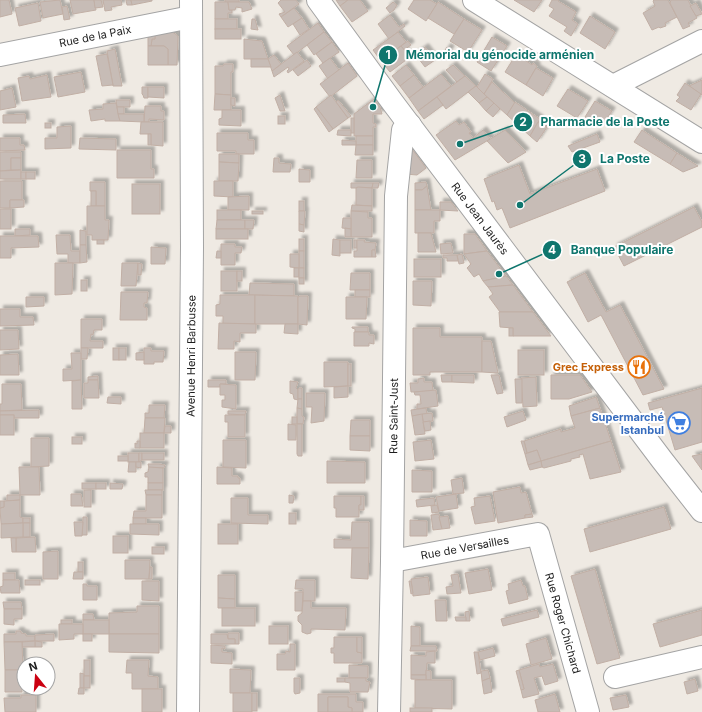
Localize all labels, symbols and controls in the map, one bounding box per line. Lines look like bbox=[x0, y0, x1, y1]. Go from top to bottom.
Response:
street label: Rue de la Paix bbox=[58, 22, 132, 50]
callout: Mémorial du génocide arménien bbox=[378, 43, 602, 67]
text: 1 bbox=[385, 47, 391, 62]
text: Mémorial du génocide arménien bbox=[406, 47, 594, 62]
callout: Pharmacie de la Poste bbox=[513, 110, 678, 134]
text: 2 bbox=[519, 114, 527, 129]
text: Pharmacie de la Poste bbox=[540, 114, 670, 129]
callout: La Poste bbox=[572, 147, 658, 171]
text: 3 bbox=[578, 151, 586, 166]
text: La Poste bbox=[600, 151, 650, 166]
street label: Rue Jean Jaurès bbox=[448, 180, 512, 258]
callout: Banque Populaire bbox=[542, 238, 681, 262]
text: 4 bbox=[548, 242, 556, 257]
text: Banque Populaire bbox=[571, 242, 673, 257]
street label: Avenue Henri Barbusse bbox=[184, 295, 199, 417]
restaurant icon: Grec Express bbox=[626, 354, 652, 380]
place label: Grec Express bbox=[553, 360, 624, 374]
street label: Rue Saint-Just bbox=[386, 378, 401, 454]
place label: Supermarché Istanbul bbox=[591, 410, 664, 437]
supermarket icon: Supermarché Istanbul bbox=[666, 410, 692, 436]
street label: Rue de Versailles bbox=[420, 533, 510, 563]
street label: Rue Roger Chichard bbox=[542, 571, 584, 675]
north arrow bbox=[16, 656, 56, 696]
text: N bbox=[27, 659, 39, 674]

